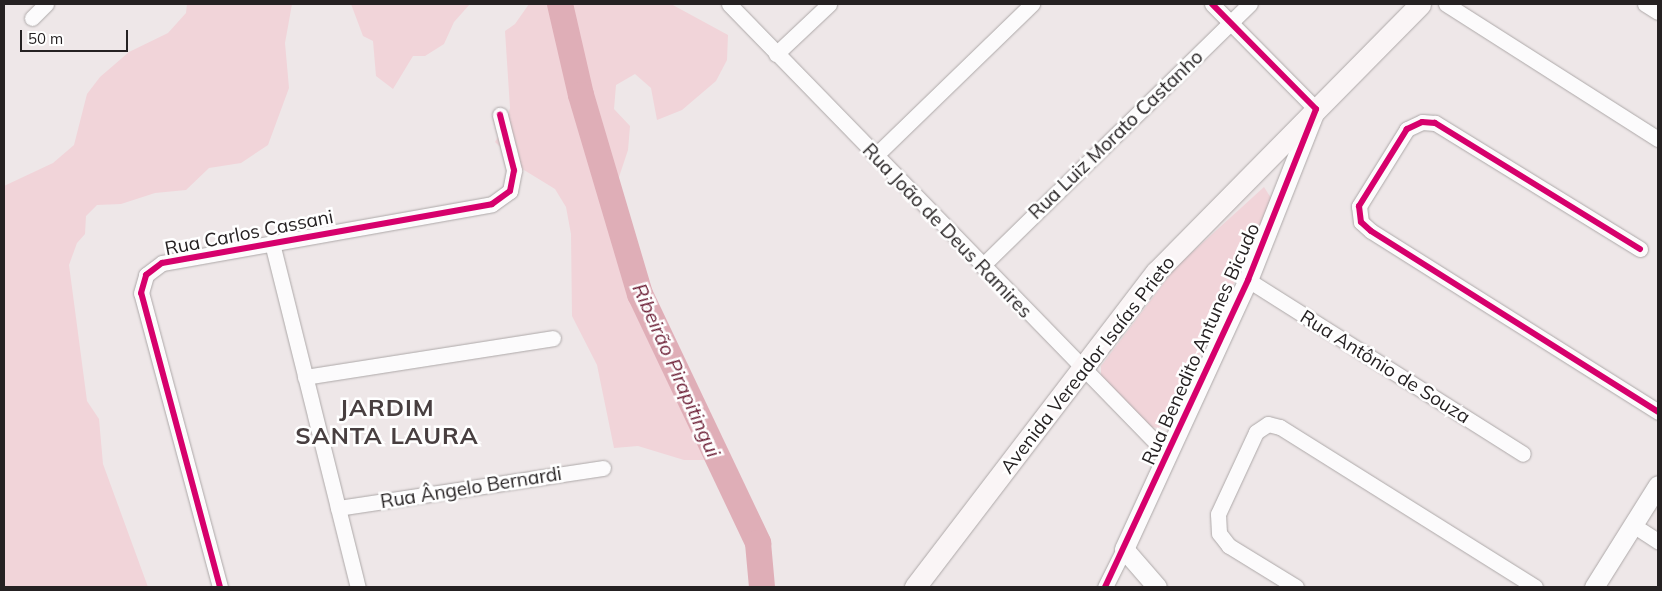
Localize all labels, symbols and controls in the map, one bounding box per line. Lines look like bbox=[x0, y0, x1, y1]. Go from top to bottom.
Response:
scale bar bbox=[22, 20, 130, 52]
text: 50 m bbox=[28, 29, 63, 48]
street label: Rua Luiz Morato Castanho bbox=[1024, 46, 1208, 224]
street label: Rua João de Deus Ramires bbox=[858, 139, 1036, 323]
street label: Rua Carlos Cassani bbox=[163, 205, 335, 261]
street label: Rua Benedito Antunes Bicudo bbox=[1137, 220, 1265, 468]
street label: Avenida Vereador Isaías Prieto bbox=[996, 252, 1180, 478]
water label: Ribeirão Pirapitingui bbox=[628, 279, 726, 461]
street label: Rua Antônio de Souza bbox=[1296, 305, 1474, 429]
district label: JARDIM SANTA LAURA bbox=[294, 394, 480, 450]
street label: Rua Ângelo Bernardi bbox=[379, 462, 563, 514]

